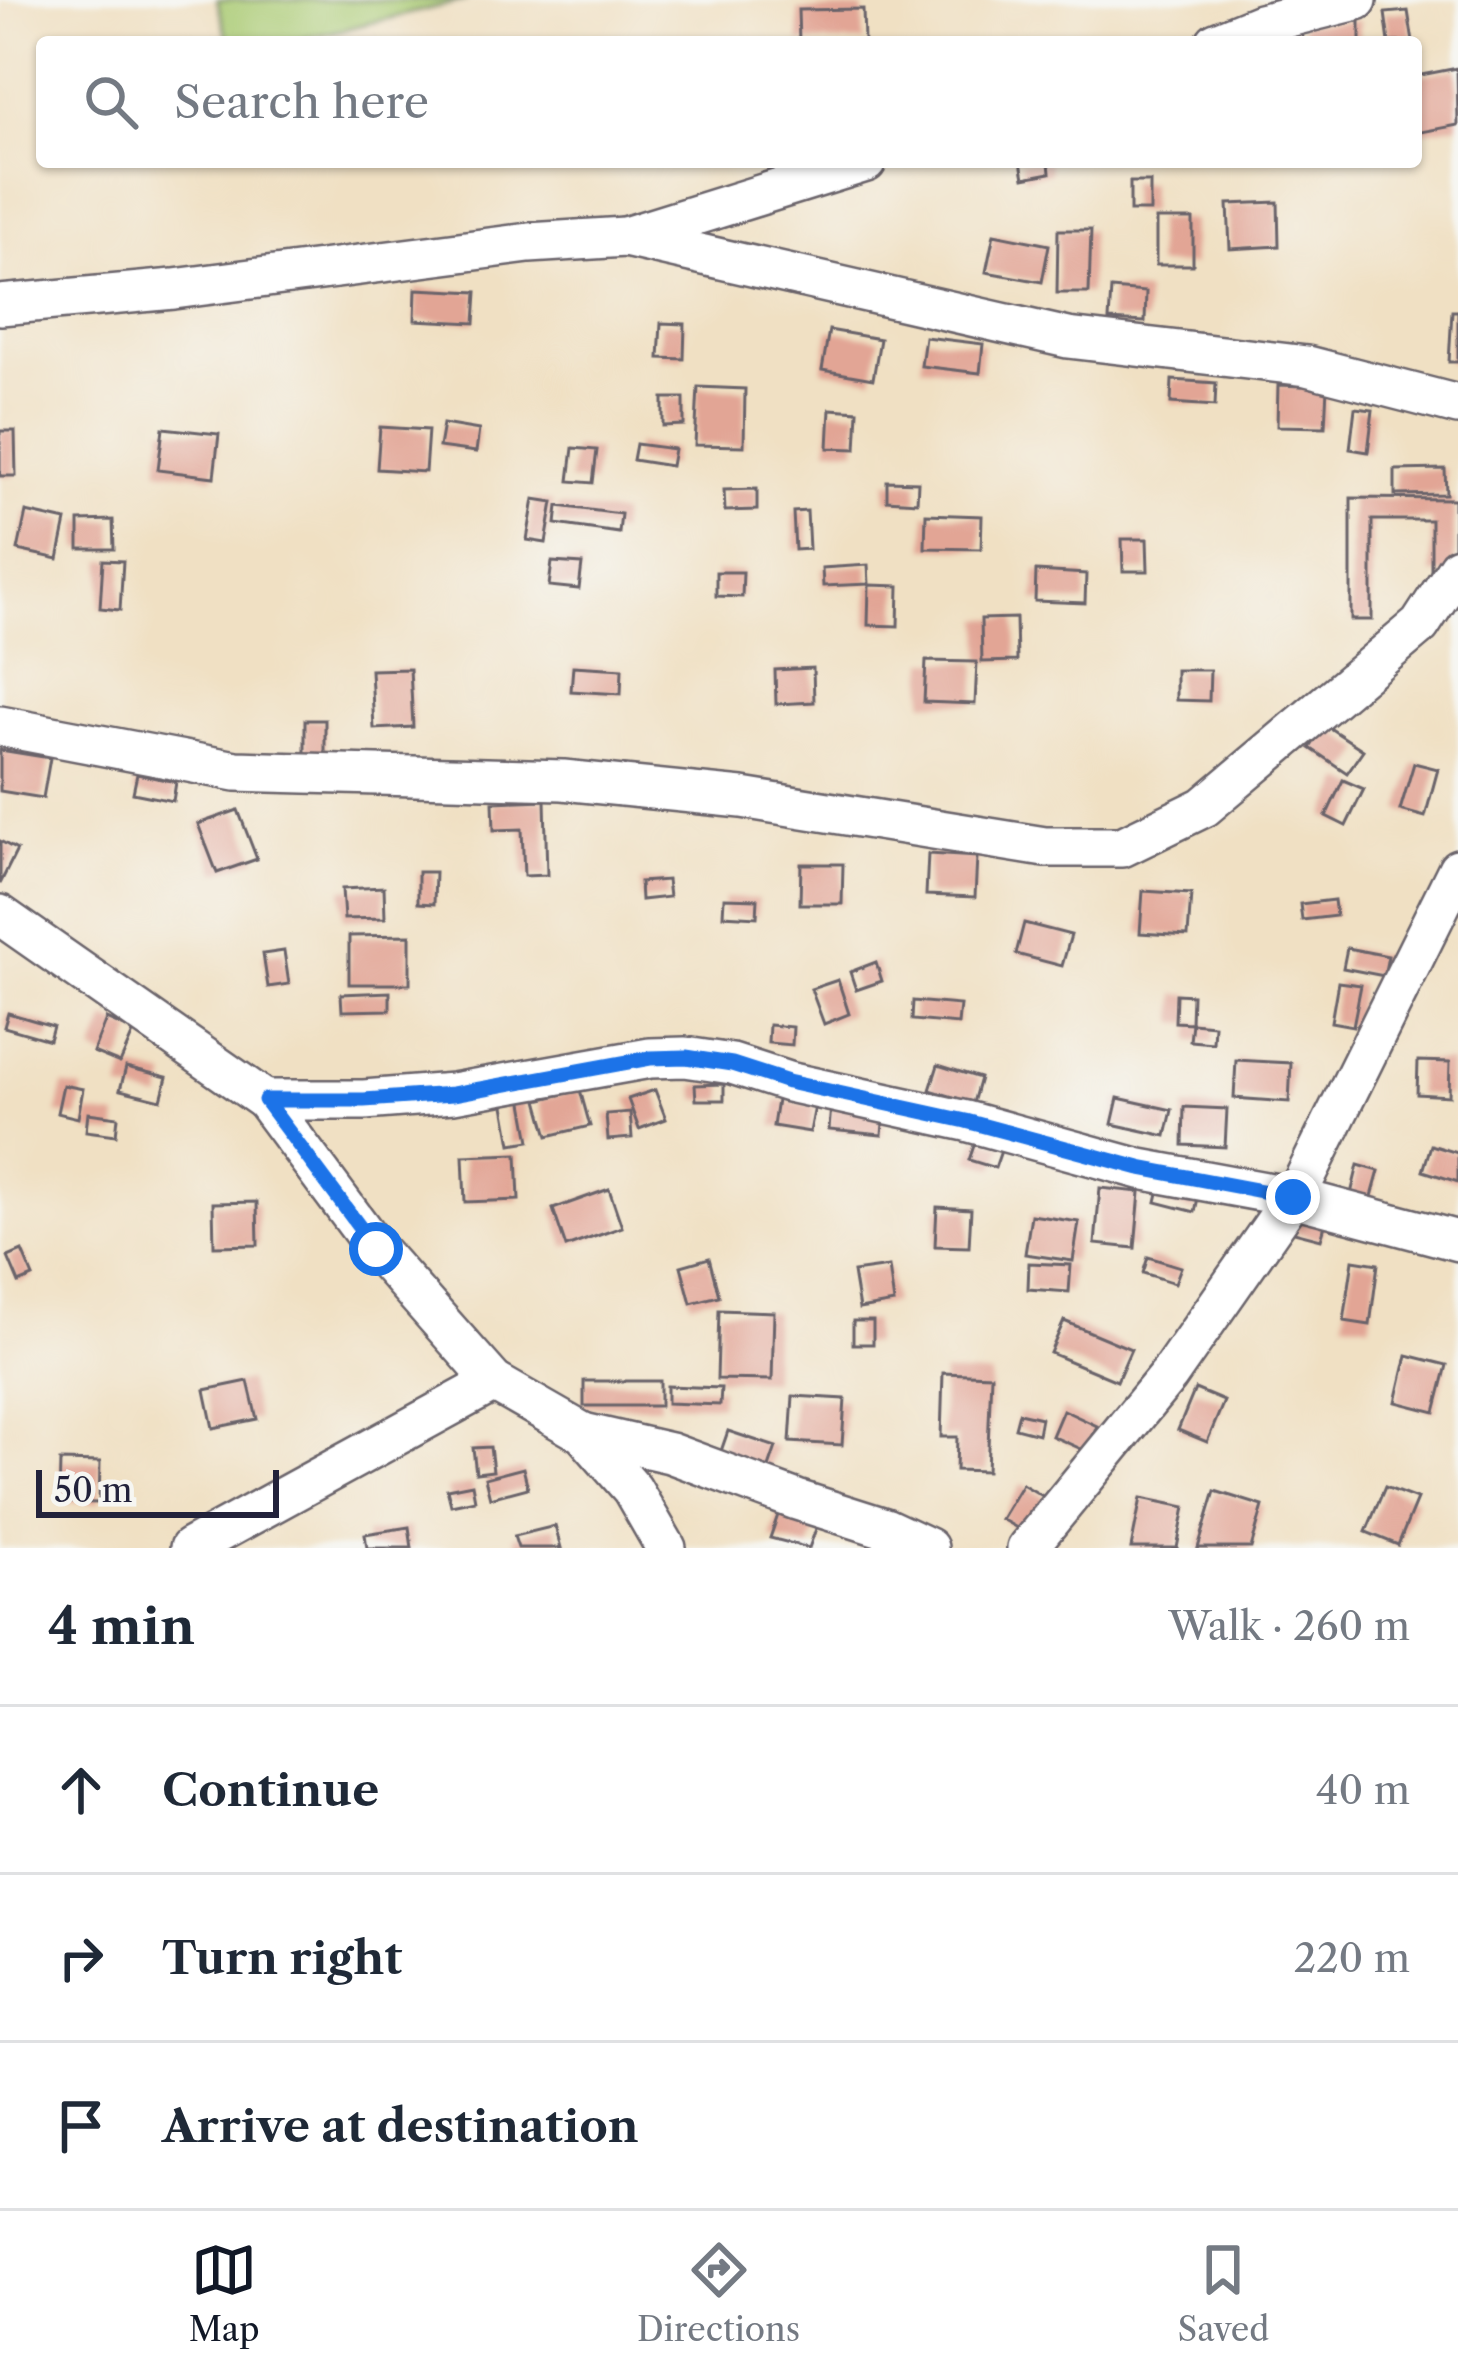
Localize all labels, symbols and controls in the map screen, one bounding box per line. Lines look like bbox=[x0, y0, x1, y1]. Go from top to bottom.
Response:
search box bbox=[36, 36, 1422, 168]
icon: search bbox=[78, 69, 144, 135]
text: Search here bbox=[174, 74, 429, 130]
route end bbox=[1266, 1170, 1320, 1224]
route start bbox=[349, 1222, 403, 1276]
scale bar bbox=[36, 1464, 279, 1517]
text: 50 m bbox=[54, 1470, 132, 1511]
text: 4 min bbox=[48, 1595, 195, 1657]
text: Walk · 260 m bbox=[1168, 1602, 1410, 1650]
icon: ahead bbox=[48, 1757, 114, 1823]
text: Continue bbox=[162, 1762, 379, 1818]
text: 40 m bbox=[1316, 1766, 1410, 1814]
icon: right bbox=[48, 1925, 114, 1991]
text: Turn right bbox=[162, 1930, 402, 1986]
text: 220 m bbox=[1294, 1934, 1410, 1982]
icon: arrive bbox=[48, 2093, 114, 2159]
text: Arrive at destination bbox=[162, 2098, 639, 2154]
tab: Map bbox=[189, 2237, 260, 2350]
tab: Directions bbox=[637, 2237, 800, 2350]
tab: Saved bbox=[1178, 2237, 1269, 2350]

